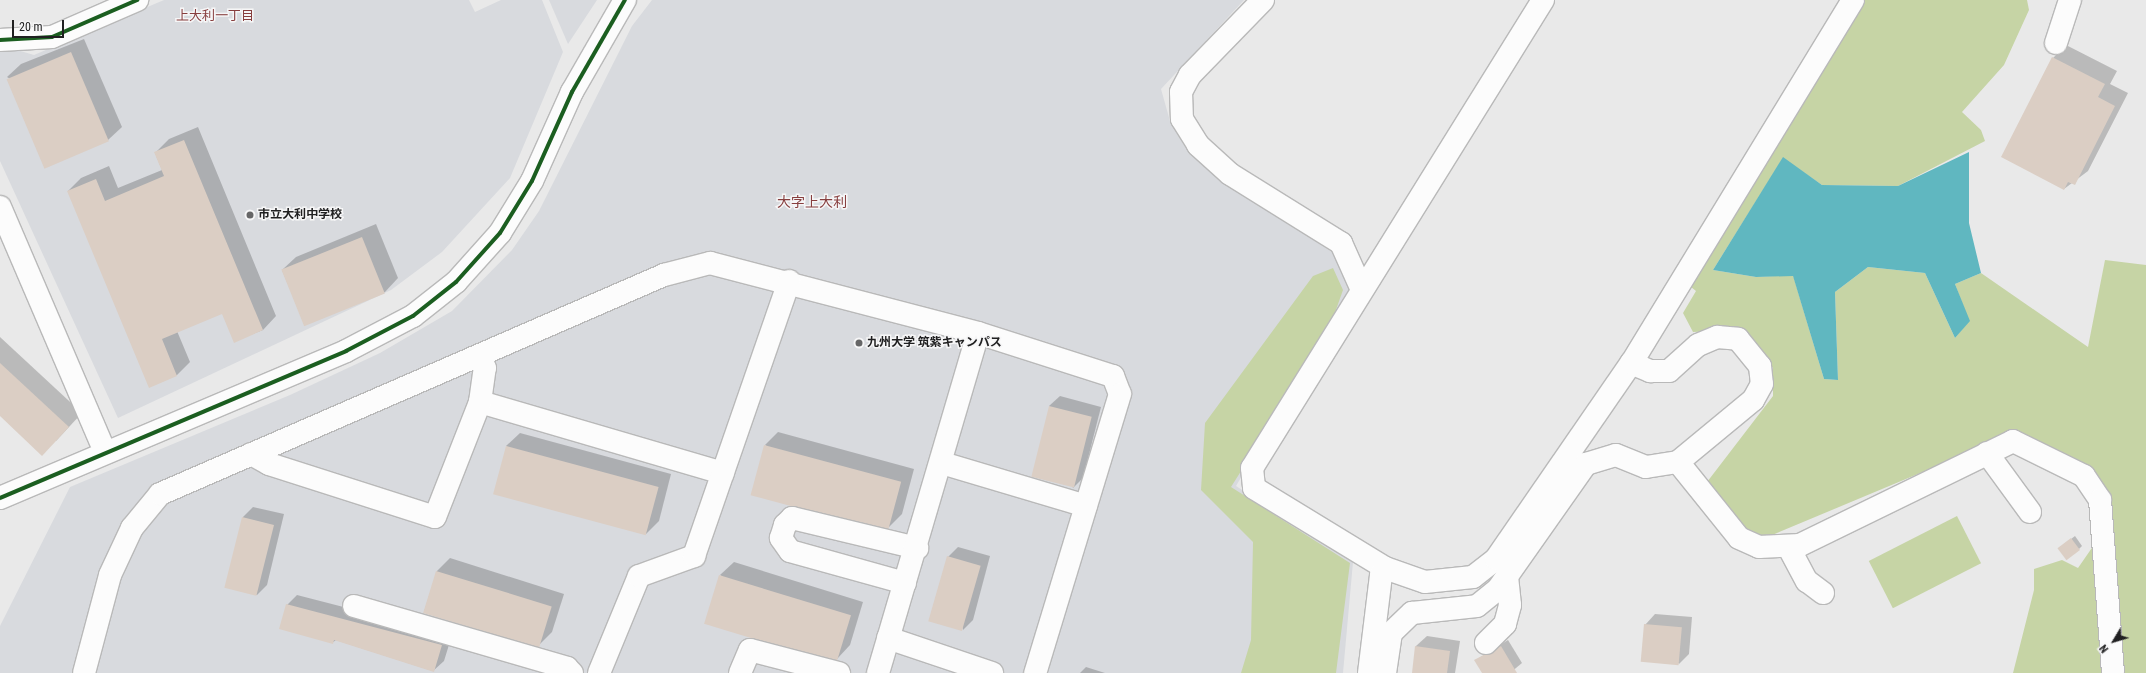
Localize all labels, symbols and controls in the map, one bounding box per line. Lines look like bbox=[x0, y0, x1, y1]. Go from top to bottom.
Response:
district label: 上大利一丁目 bbox=[176, 8, 254, 24]
scale bar bbox=[14, 12, 66, 38]
text: 20 m bbox=[19, 20, 43, 34]
district label: 大字上大利 bbox=[777, 194, 847, 210]
place label: 市立大利中学校 bbox=[258, 208, 342, 222]
marker: 市立大利中学校 bbox=[245, 210, 255, 220]
place label: 九州大学 筑紫キャンパス bbox=[867, 336, 1002, 350]
marker: 九州大学 筑紫キャンパス bbox=[854, 338, 864, 348]
north arrow bbox=[2094, 621, 2134, 661]
text: N bbox=[2097, 642, 2111, 655]

